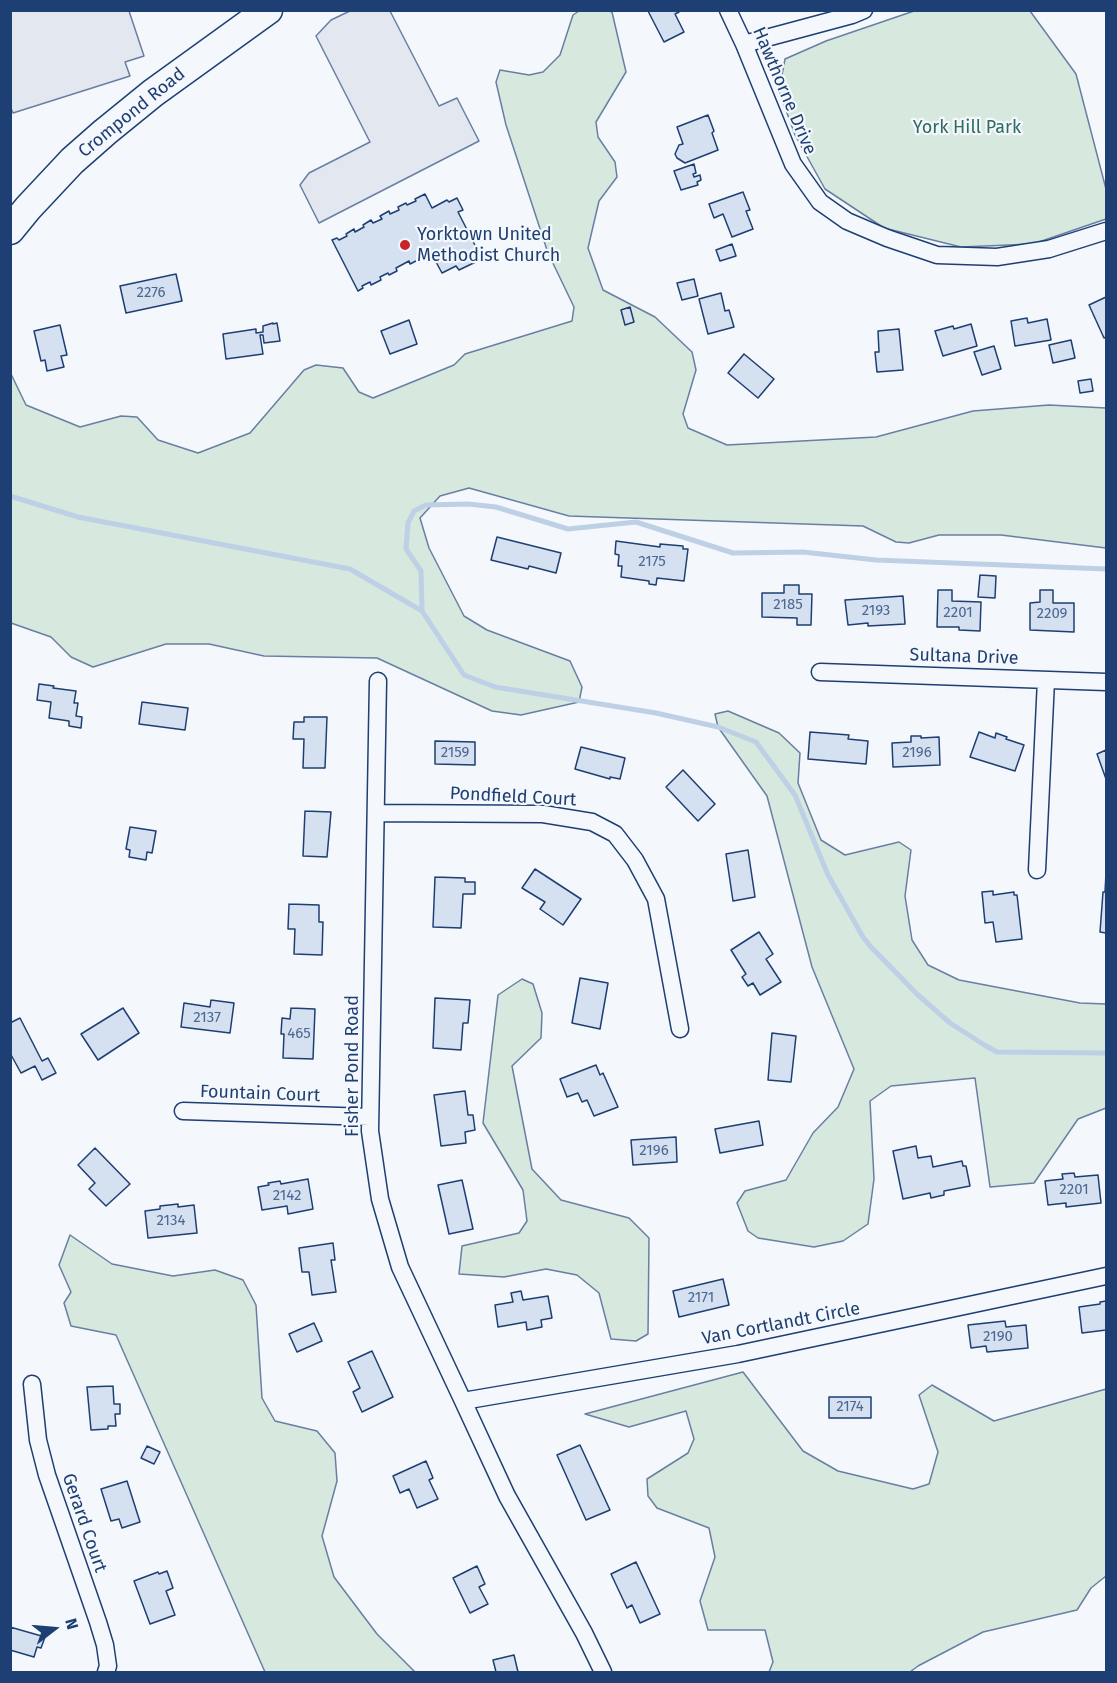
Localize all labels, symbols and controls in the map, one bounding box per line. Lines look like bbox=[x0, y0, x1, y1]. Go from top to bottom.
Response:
street label: Hawthorne Drive bbox=[747, 24, 821, 158]
street label: Crompond Road bbox=[74, 63, 190, 163]
park label: York Hill Park bbox=[913, 117, 1021, 139]
place label: Yorktown United Methodist Church bbox=[417, 224, 560, 266]
marker: Yorktown United Methodist Church bbox=[398, 238, 412, 252]
house number: 2276 bbox=[136, 284, 166, 302]
house number: 2175 bbox=[638, 553, 666, 571]
house number: 2185 bbox=[773, 596, 803, 614]
house number: 2193 bbox=[862, 602, 890, 620]
house number: 2201 bbox=[943, 604, 973, 622]
house number: 2209 bbox=[1037, 605, 1067, 623]
street label: Sultana Drive bbox=[909, 644, 1019, 670]
house number: 2159 bbox=[441, 744, 469, 762]
house number: 2196 bbox=[902, 744, 932, 762]
street label: Pondfield Court bbox=[449, 783, 577, 811]
street label: Fisher Pond Road bbox=[342, 995, 364, 1137]
house number: 2137 bbox=[193, 1009, 221, 1027]
house number: 465 bbox=[287, 1025, 311, 1043]
street label: Fountain Court bbox=[199, 1081, 321, 1107]
house number: 2196 bbox=[639, 1142, 669, 1160]
house number: 2201 bbox=[1059, 1181, 1089, 1199]
house number: 2142 bbox=[273, 1187, 301, 1205]
house number: 2134 bbox=[157, 1212, 185, 1230]
house number: 2171 bbox=[688, 1289, 714, 1307]
street label: Van Cortlandt Circle bbox=[700, 1298, 862, 1350]
house number: 2190 bbox=[983, 1328, 1013, 1346]
house number: 2174 bbox=[836, 1398, 864, 1416]
street label: Gerard Court bbox=[57, 1471, 111, 1575]
north arrow bbox=[24, 1599, 84, 1659]
text: N bbox=[61, 1616, 82, 1632]

